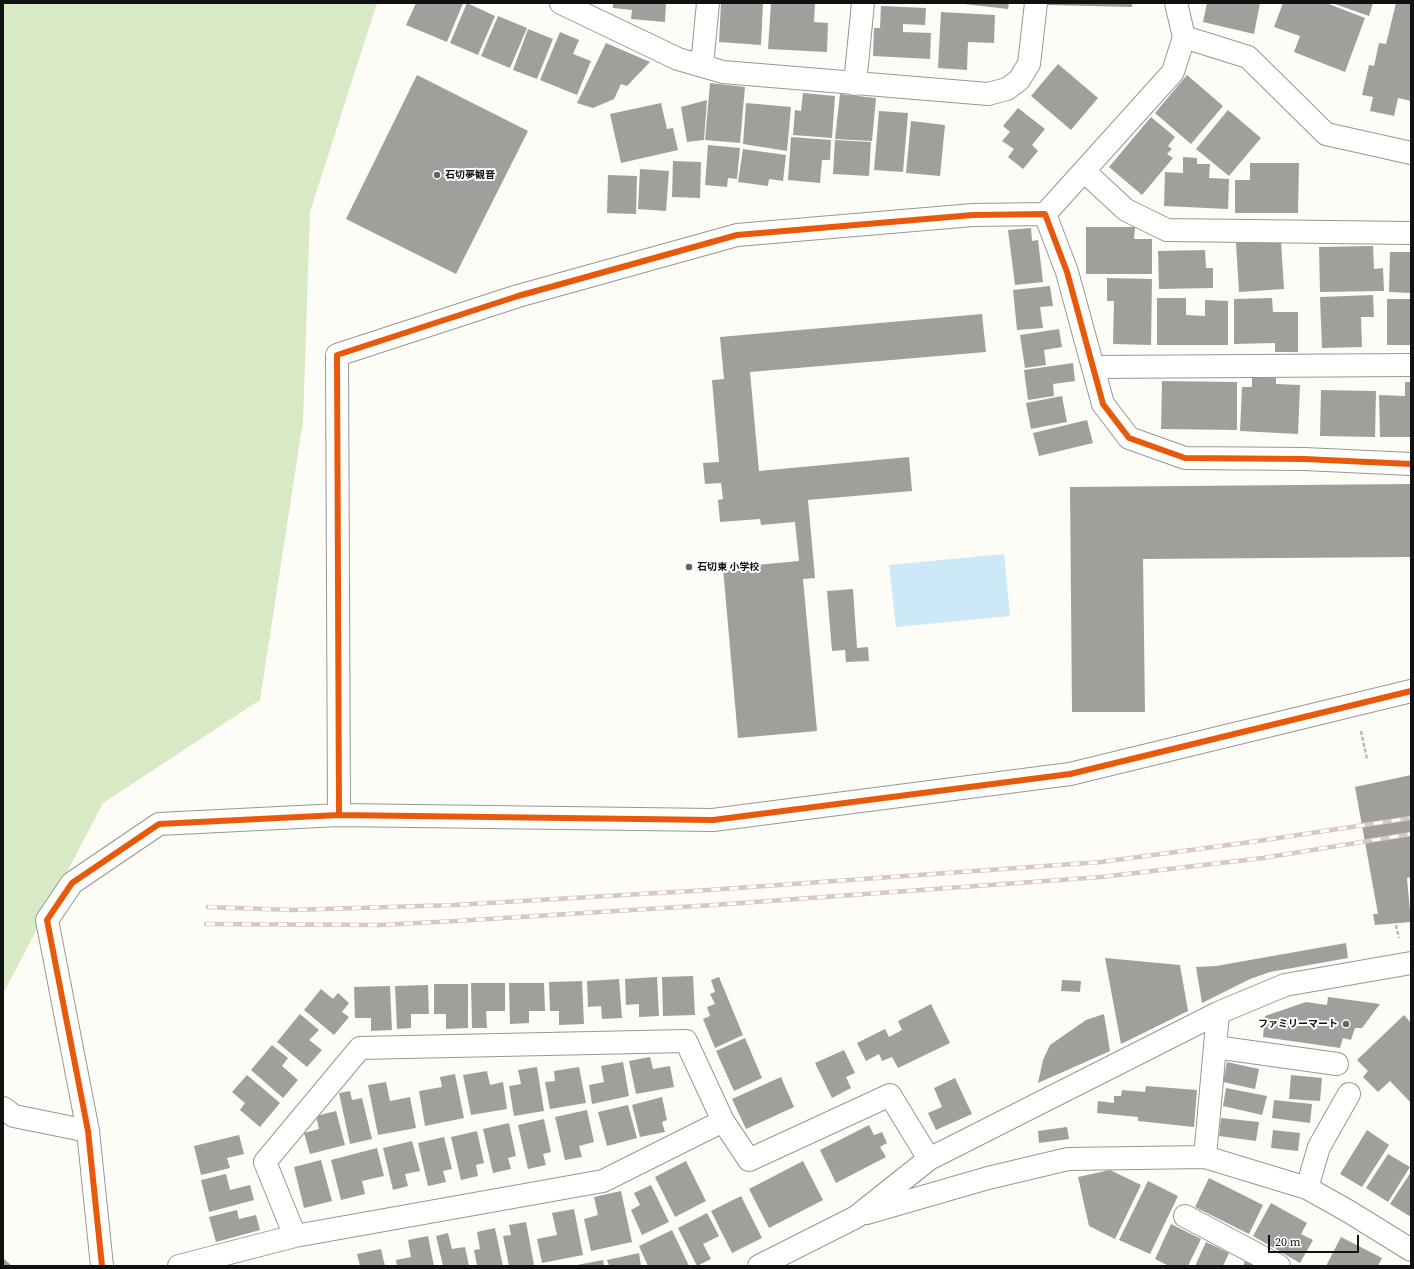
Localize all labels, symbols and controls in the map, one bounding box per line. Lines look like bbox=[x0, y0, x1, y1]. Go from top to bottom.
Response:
place label: 石切夢観音 bbox=[445, 169, 495, 181]
marker: 石切夢観音 bbox=[432, 170, 442, 180]
place label: 石切東 小学校 bbox=[697, 561, 759, 573]
marker: 石切東 小学校 bbox=[684, 562, 694, 572]
place label: ファミリーマート bbox=[1258, 1018, 1338, 1030]
marker: ファミリーマート bbox=[1341, 1019, 1351, 1029]
scale bar bbox=[1270, 1227, 1361, 1253]
text: 20 m bbox=[1275, 1234, 1301, 1250]

